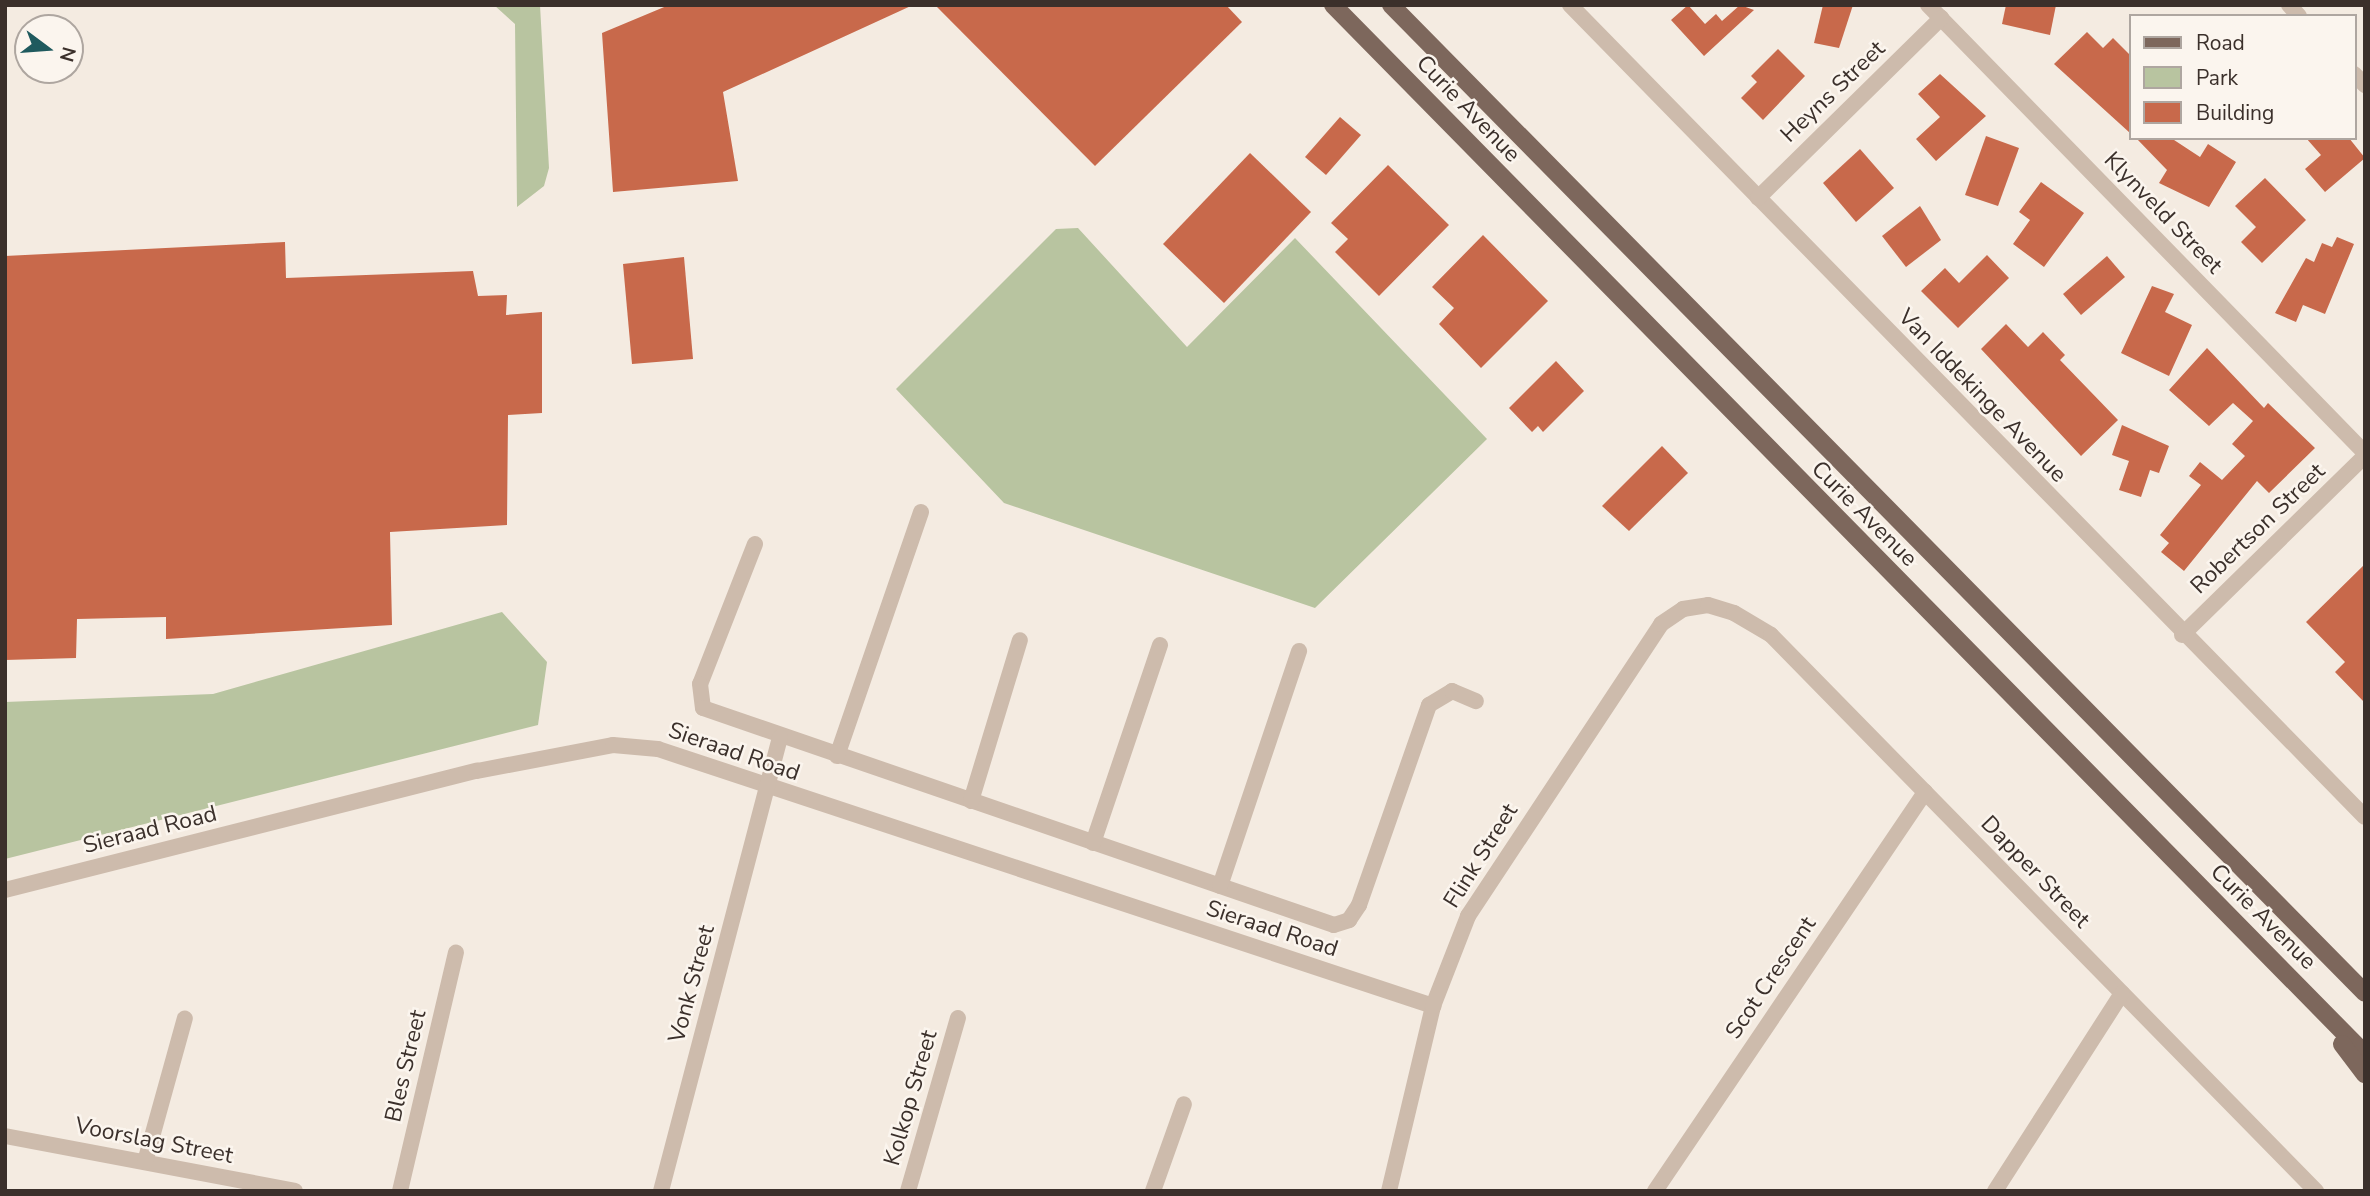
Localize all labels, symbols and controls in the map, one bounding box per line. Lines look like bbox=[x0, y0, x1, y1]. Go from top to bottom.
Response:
north arrow bbox=[14, 14, 84, 84]
legend bbox=[2128, 14, 2356, 140]
text: Road bbox=[2196, 29, 2245, 57]
street label: Heyns Street bbox=[1775, 35, 1891, 149]
text: N bbox=[53, 44, 82, 65]
street label: Curie Avenue bbox=[1410, 50, 1526, 168]
text: Park bbox=[2196, 64, 2238, 92]
text: Building bbox=[2196, 99, 2274, 127]
street label: Klynveld Street bbox=[2098, 146, 2228, 280]
street label: Van Iddekinge Avenue bbox=[1892, 304, 2072, 488]
street label: Curie Avenue bbox=[1805, 455, 1923, 573]
street label: Robertson Street bbox=[2185, 458, 2331, 600]
street label: Sieraad Road bbox=[665, 717, 803, 787]
street label: Flink Street bbox=[1438, 799, 1524, 913]
street label: Sieraad Road bbox=[80, 800, 220, 860]
street label: Dapper Street bbox=[1975, 810, 2095, 934]
street label: Curie Avenue bbox=[2204, 858, 2322, 976]
street label: Sieraad Road bbox=[1203, 895, 1341, 963]
street label: Scot Crescent bbox=[1720, 911, 1822, 1045]
street label: Vonk Street bbox=[663, 922, 721, 1046]
street label: Bles Street bbox=[380, 1007, 432, 1125]
street label: Kolkop Street bbox=[878, 1027, 944, 1169]
street label: Voorslag Street bbox=[73, 1112, 235, 1170]

